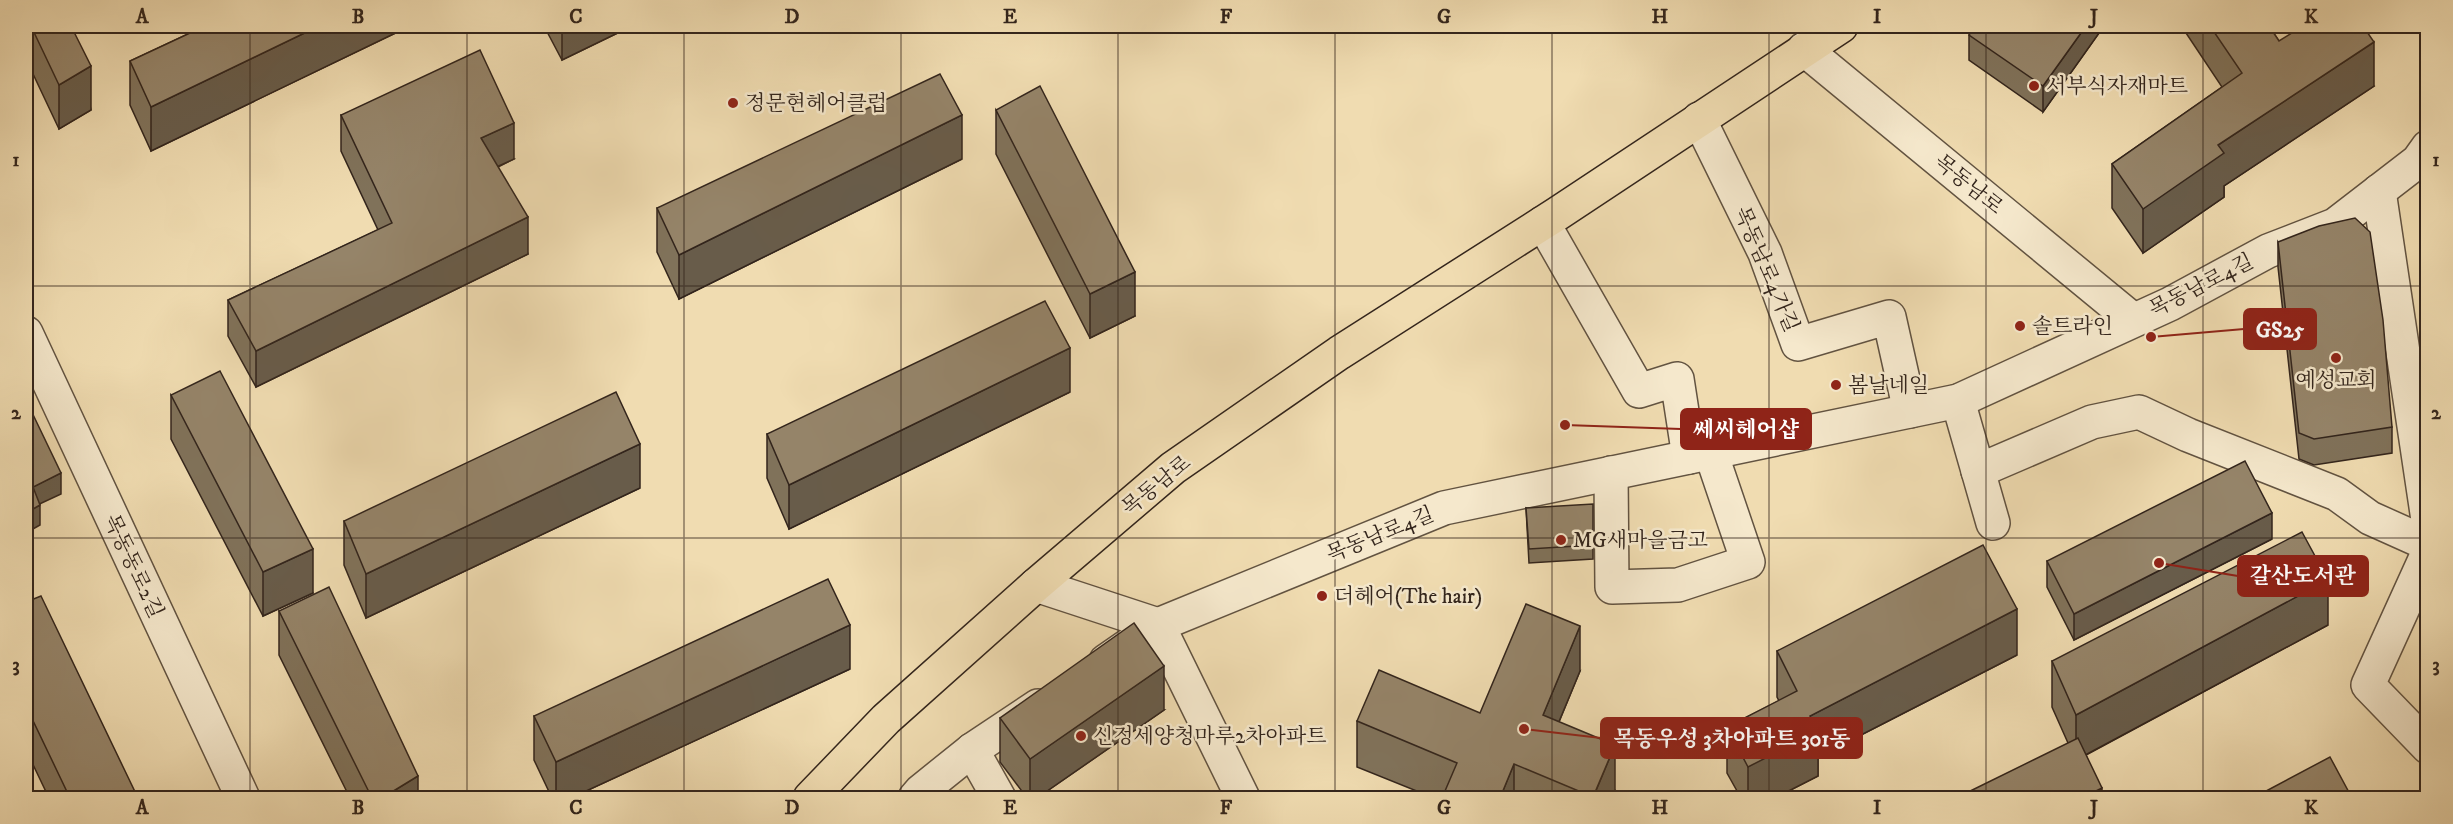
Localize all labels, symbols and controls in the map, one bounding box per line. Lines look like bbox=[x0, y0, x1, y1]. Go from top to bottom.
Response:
text: A bbox=[135, 5, 150, 30]
text: B bbox=[352, 5, 364, 30]
text: C bbox=[569, 5, 583, 30]
text: D bbox=[785, 5, 800, 30]
text: E bbox=[1003, 5, 1017, 30]
text: F bbox=[1220, 5, 1233, 30]
text: G bbox=[1437, 5, 1451, 30]
text: H bbox=[1652, 5, 1669, 30]
text: I bbox=[1873, 5, 1881, 30]
text: J bbox=[2088, 5, 2098, 30]
text: K bbox=[2304, 5, 2319, 30]
place label: 서부식자재마트 bbox=[2046, 74, 2188, 100]
marker: 서부식자재마트 bbox=[2027, 79, 2041, 93]
place label: 정문현헤어클럽 bbox=[745, 91, 887, 117]
marker: 정문현헤어클럽 bbox=[726, 96, 740, 110]
text: 1 bbox=[12, 148, 20, 173]
text: 1 bbox=[2432, 148, 2440, 173]
street label: 목동남로 bbox=[1929, 149, 2008, 220]
street label: 목동남로4가길 bbox=[1728, 203, 1804, 336]
street label: 목동남로4길 bbox=[2145, 249, 2258, 323]
callout: GS25 bbox=[2244, 309, 2316, 349]
place label: 솔트라인 bbox=[2032, 314, 2113, 340]
text: GS25 bbox=[2256, 317, 2304, 344]
marker: 솔트라인 bbox=[2013, 319, 2027, 333]
marker: 예성교회 bbox=[2329, 351, 2343, 365]
place label: 예성교회 bbox=[2295, 368, 2377, 394]
place label: 봄날네일 bbox=[1848, 373, 1929, 399]
marker: 봄날네일 bbox=[1829, 378, 1843, 392]
text: 2 bbox=[11, 401, 22, 426]
text: 2 bbox=[2431, 401, 2442, 426]
callout: 쎄씨헤어샵 bbox=[1681, 409, 1811, 449]
text: 쎄씨헤어샵 bbox=[1693, 417, 1800, 444]
street label: 목동남로 bbox=[1117, 450, 1196, 521]
street label: 목동남로4길 bbox=[1323, 502, 1438, 568]
street label: 목동동로2길 bbox=[98, 510, 168, 623]
place label: MG새마을금고 bbox=[1573, 528, 1708, 554]
marker: MG새마을금고 bbox=[1554, 533, 1568, 547]
callout: 갈산도서관 bbox=[2238, 556, 2368, 596]
text: 갈산도서관 bbox=[2250, 563, 2357, 590]
place label: 더헤어(The hair) bbox=[1334, 584, 1482, 610]
marker: 더헤어(The hair) bbox=[1315, 589, 1329, 603]
text: 3 bbox=[12, 653, 20, 678]
text: 3 bbox=[2432, 653, 2440, 678]
callout: 목동우성 3차아파트 301동 bbox=[1601, 718, 1862, 758]
place label: 신정세양청마루2차아파트 bbox=[1093, 724, 1326, 750]
text: 목동우성 3차아파트 301동 bbox=[1614, 726, 1850, 753]
marker: 신정세양청마루2차아파트 bbox=[1074, 729, 1088, 743]
text: A bbox=[135, 796, 150, 821]
text: B bbox=[352, 796, 364, 821]
text: C bbox=[569, 796, 583, 821]
text: D bbox=[785, 796, 800, 821]
text: E bbox=[1003, 796, 1017, 821]
text: F bbox=[1220, 796, 1233, 821]
text: G bbox=[1437, 796, 1451, 821]
text: H bbox=[1652, 796, 1669, 821]
text: I bbox=[1873, 796, 1881, 821]
text: J bbox=[2088, 796, 2098, 821]
text: K bbox=[2304, 796, 2319, 821]

